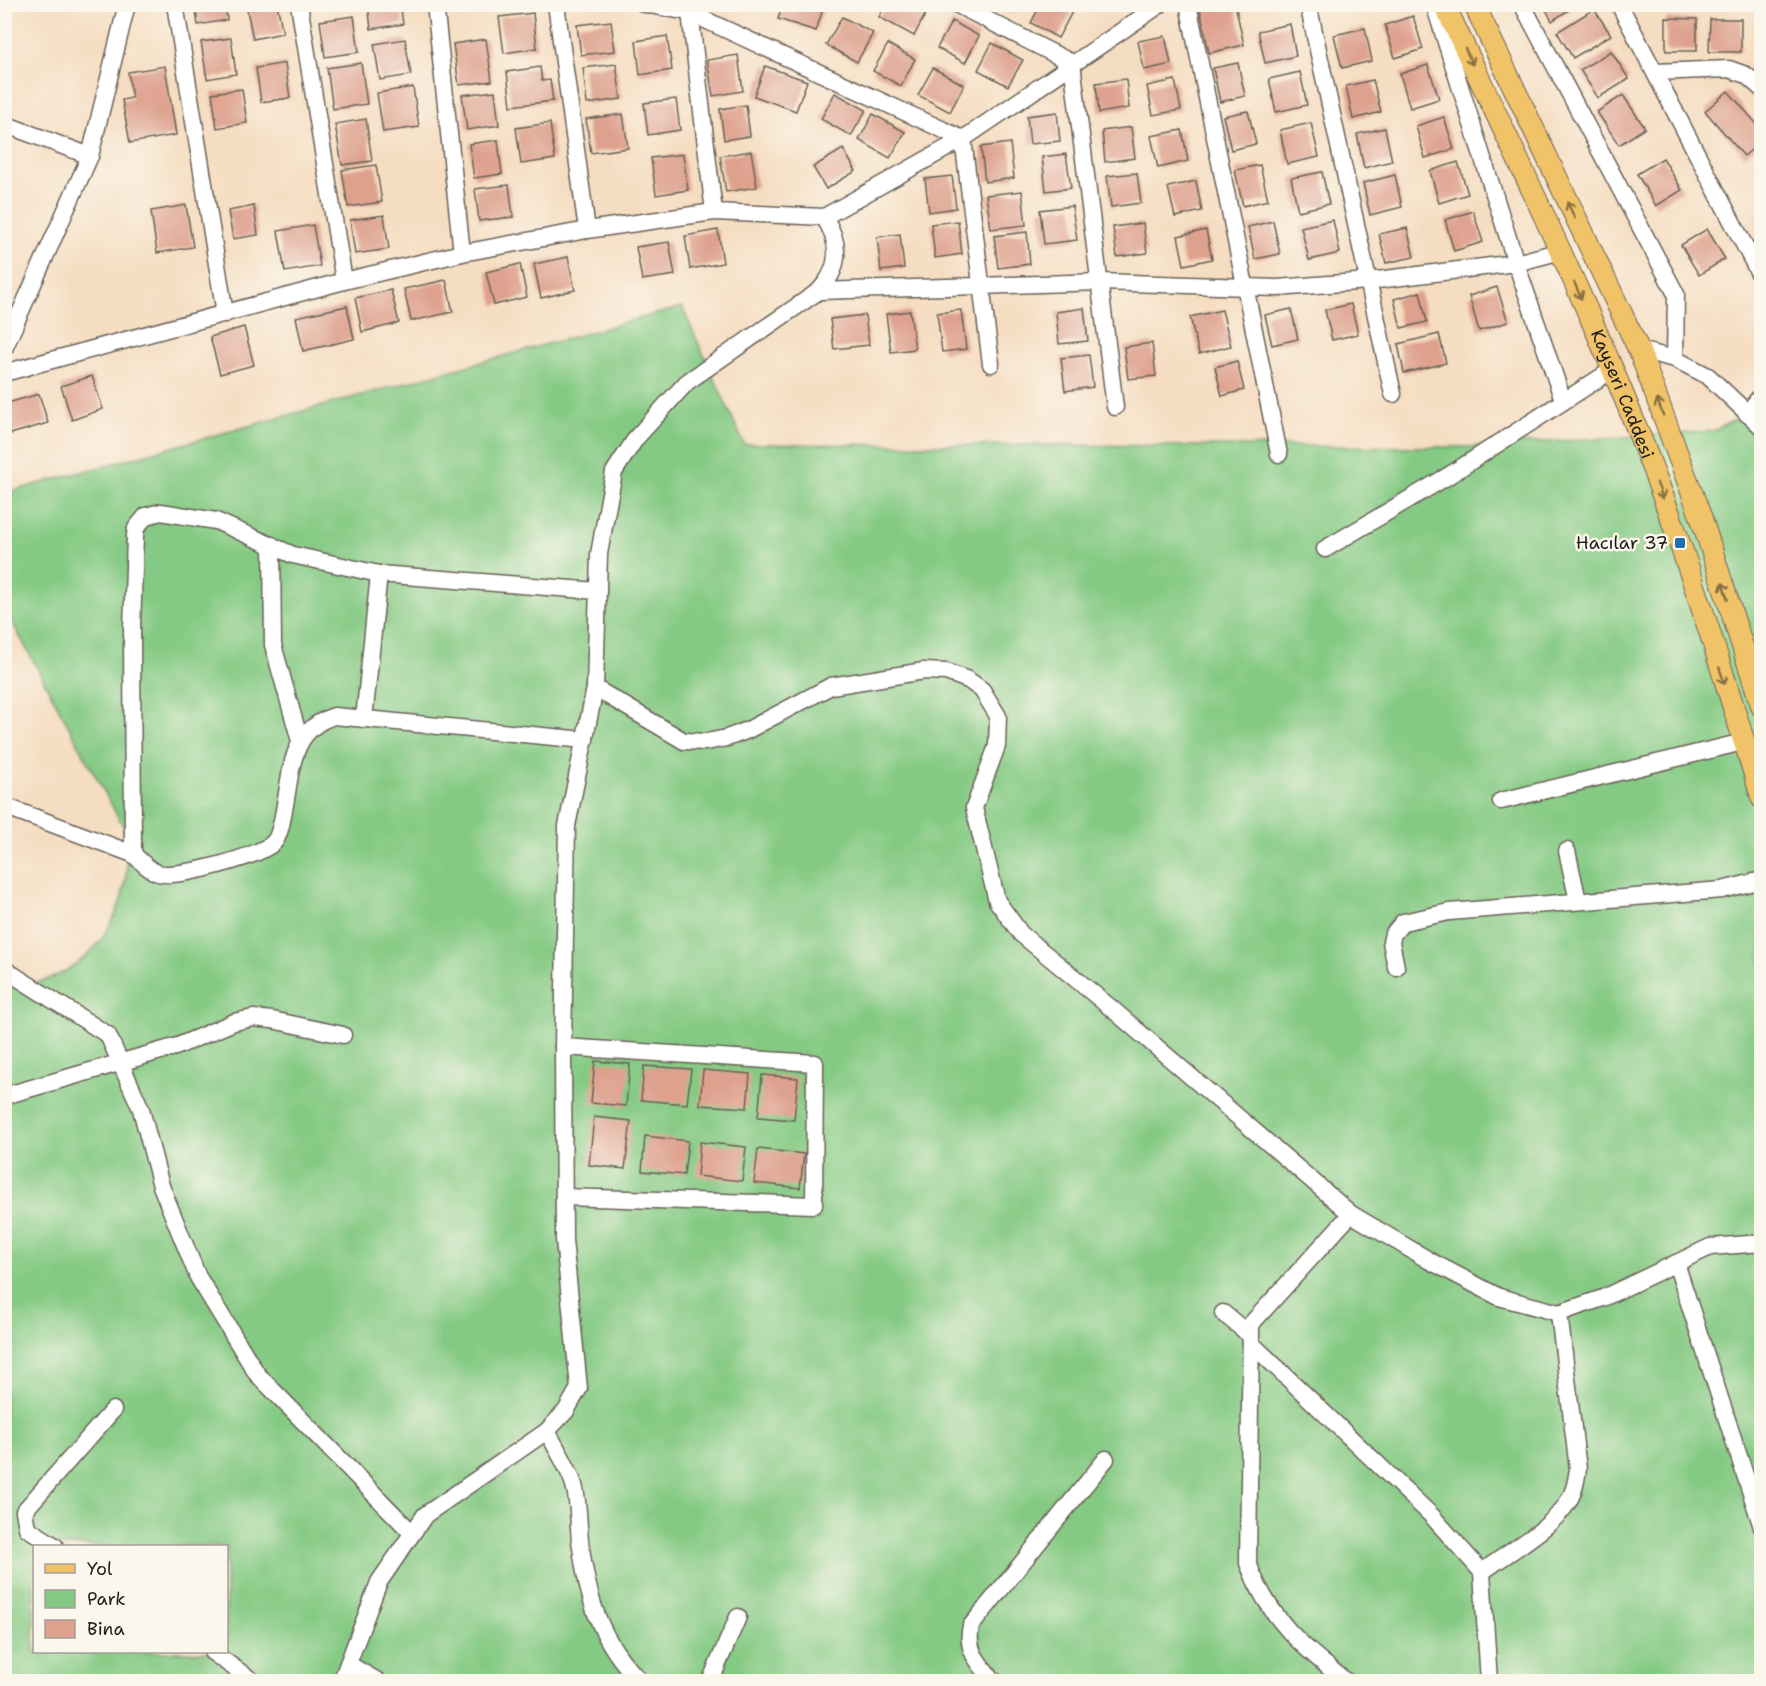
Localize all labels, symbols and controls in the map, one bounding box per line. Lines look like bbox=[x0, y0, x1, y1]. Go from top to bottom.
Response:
one-way arrow bbox=[1464, 48, 1476, 66]
one-way arrow bbox=[1565, 202, 1577, 220]
one-way arrow bbox=[1574, 282, 1585, 300]
street label: Kayseri Caddesi bbox=[1585, 326, 1660, 462]
one-way arrow bbox=[1654, 398, 1665, 417]
one-way arrow bbox=[1655, 481, 1666, 500]
place label: Hacılar 37 bbox=[1576, 531, 1668, 555]
marker: Hacılar 37 bbox=[1673, 536, 1687, 550]
one-way arrow bbox=[1719, 582, 1730, 601]
one-way arrow bbox=[1718, 666, 1729, 685]
legend bbox=[33, 1545, 228, 1653]
text: Yol bbox=[87, 1557, 113, 1581]
text: Park bbox=[87, 1587, 126, 1611]
text: Bina bbox=[87, 1617, 125, 1641]

